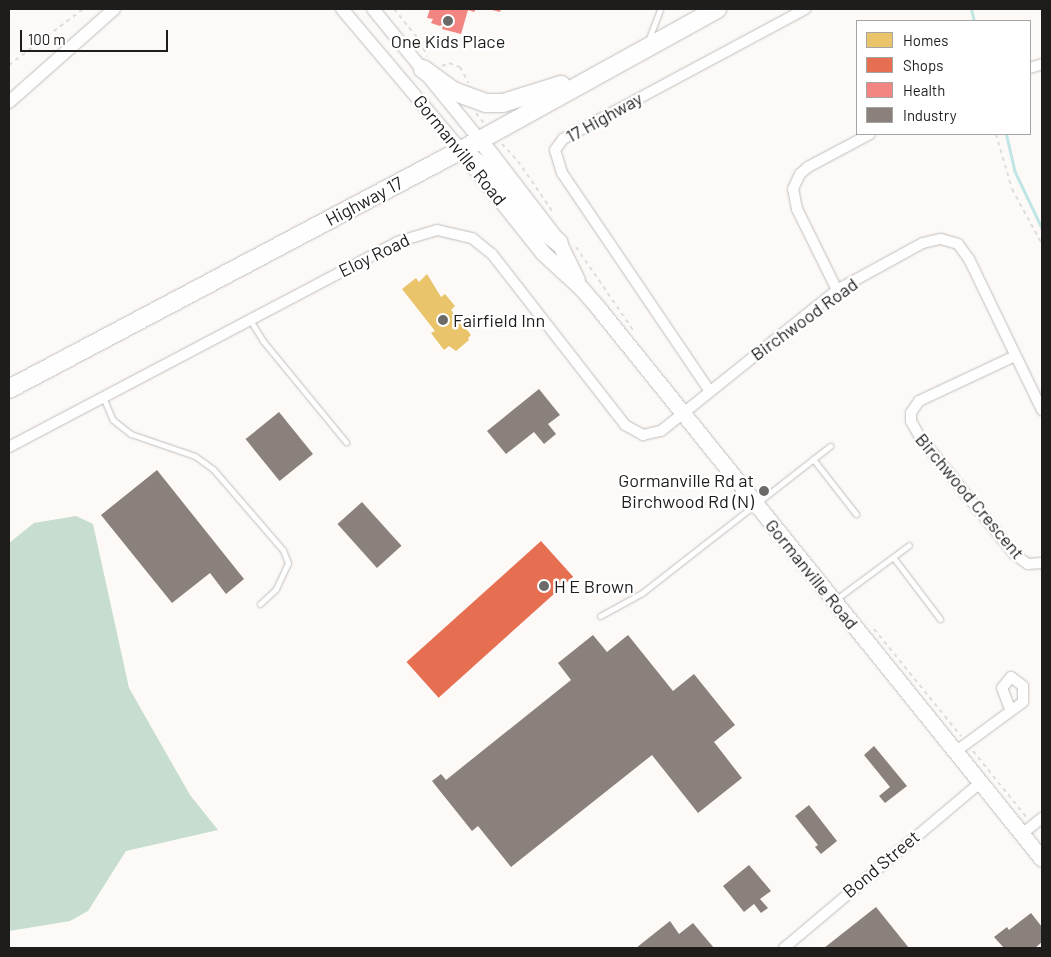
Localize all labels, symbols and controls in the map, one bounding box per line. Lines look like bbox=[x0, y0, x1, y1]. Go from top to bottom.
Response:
marker: One Kids Place bbox=[441, 14, 455, 28]
scale bar bbox=[22, 20, 170, 52]
legend bbox=[856, 20, 1031, 135]
text: 100 m bbox=[28, 30, 66, 48]
place label: One Kids Place bbox=[391, 30, 505, 52]
text: Homes bbox=[903, 31, 948, 49]
text: Shops bbox=[903, 56, 943, 74]
text: Health bbox=[903, 81, 945, 99]
street label: 17 Highway bbox=[562, 87, 646, 147]
street label: Gormanville Road bbox=[409, 91, 511, 209]
text: Industry bbox=[903, 106, 957, 124]
street label: Highway 17 bbox=[322, 172, 406, 230]
street label: Eloy Road bbox=[335, 229, 413, 281]
street label: Birchwood Road bbox=[746, 273, 862, 365]
place label: Fairfield Inn bbox=[453, 309, 545, 331]
marker: Fairfield Inn bbox=[437, 314, 449, 326]
street label: Birchwood Crescent bbox=[911, 429, 1029, 563]
place label: Gormanville Rd at Birchwood Rd (N) bbox=[618, 470, 754, 512]
marker: Gormanville Rd at Birchwood Rd (N) bbox=[758, 485, 770, 497]
street label: Gormanville Road bbox=[761, 515, 863, 633]
place label: H E Brown bbox=[554, 575, 634, 597]
marker: H E Brown bbox=[538, 580, 550, 592]
street label: Bond Street bbox=[838, 826, 924, 902]

